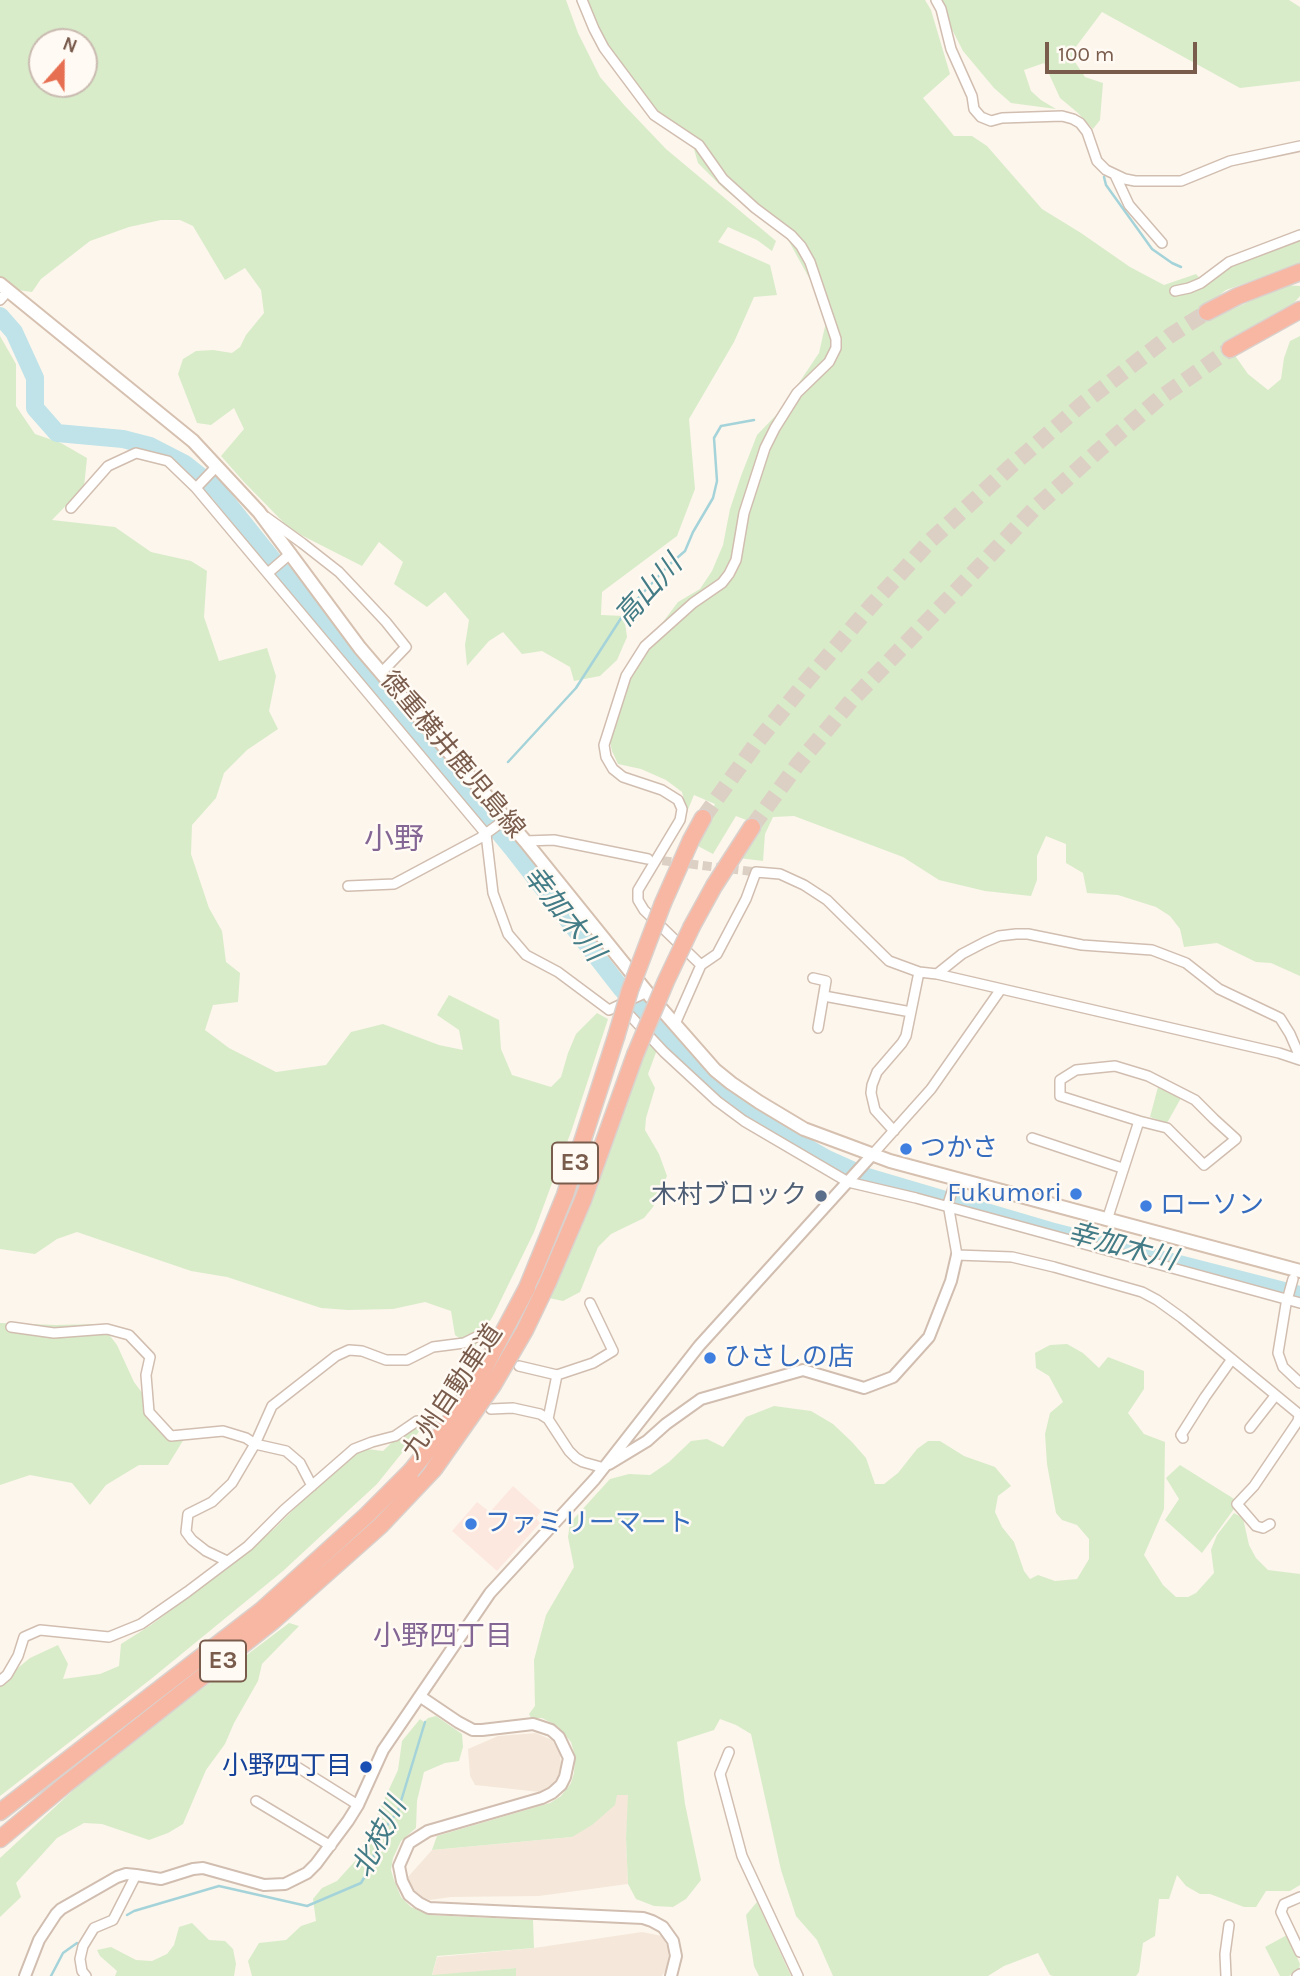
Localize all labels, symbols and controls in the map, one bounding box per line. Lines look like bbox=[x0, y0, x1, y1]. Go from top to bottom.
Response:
north arrow bbox=[28, 28, 98, 98]
scale bar bbox=[1048, 28, 1200, 72]
text: N bbox=[60, 33, 80, 58]
text: 100 m bbox=[1058, 42, 1115, 66]
water label: 高山川 bbox=[608, 549, 690, 633]
street label: 徳重横井鹿児島線 bbox=[373, 665, 531, 845]
district label: 小野 bbox=[364, 822, 424, 858]
water label: 幸加木川 bbox=[515, 860, 611, 968]
place label: つかさ bbox=[920, 1133, 998, 1165]
marker: つかさ bbox=[898, 1141, 914, 1157]
road number: E3 bbox=[552, 1142, 598, 1184]
place label: Fukumori bbox=[947, 1178, 1062, 1210]
place label: 木村ブロック bbox=[651, 1180, 807, 1212]
marker: Fukumori bbox=[1068, 1186, 1084, 1202]
marker: 木村ブロック bbox=[813, 1188, 829, 1204]
place label: ローソン bbox=[1160, 1190, 1264, 1222]
marker: ローソン bbox=[1138, 1198, 1154, 1214]
water label: 幸加木川 bbox=[1064, 1216, 1180, 1278]
street label: 九州自動車道 bbox=[396, 1319, 510, 1465]
place label: ひさしの店 bbox=[724, 1342, 854, 1374]
marker: ひさしの店 bbox=[702, 1350, 718, 1366]
place label: ファミリーマート bbox=[485, 1508, 693, 1540]
marker: ファミリーマート bbox=[463, 1516, 479, 1532]
district label: 小野四丁目 bbox=[373, 1620, 513, 1654]
road number: E3 bbox=[200, 1640, 246, 1681]
place label: 小野四丁目 bbox=[222, 1751, 352, 1783]
marker: 小野四丁目 bbox=[358, 1759, 374, 1775]
water label: 北枝川 bbox=[346, 1793, 414, 1883]

